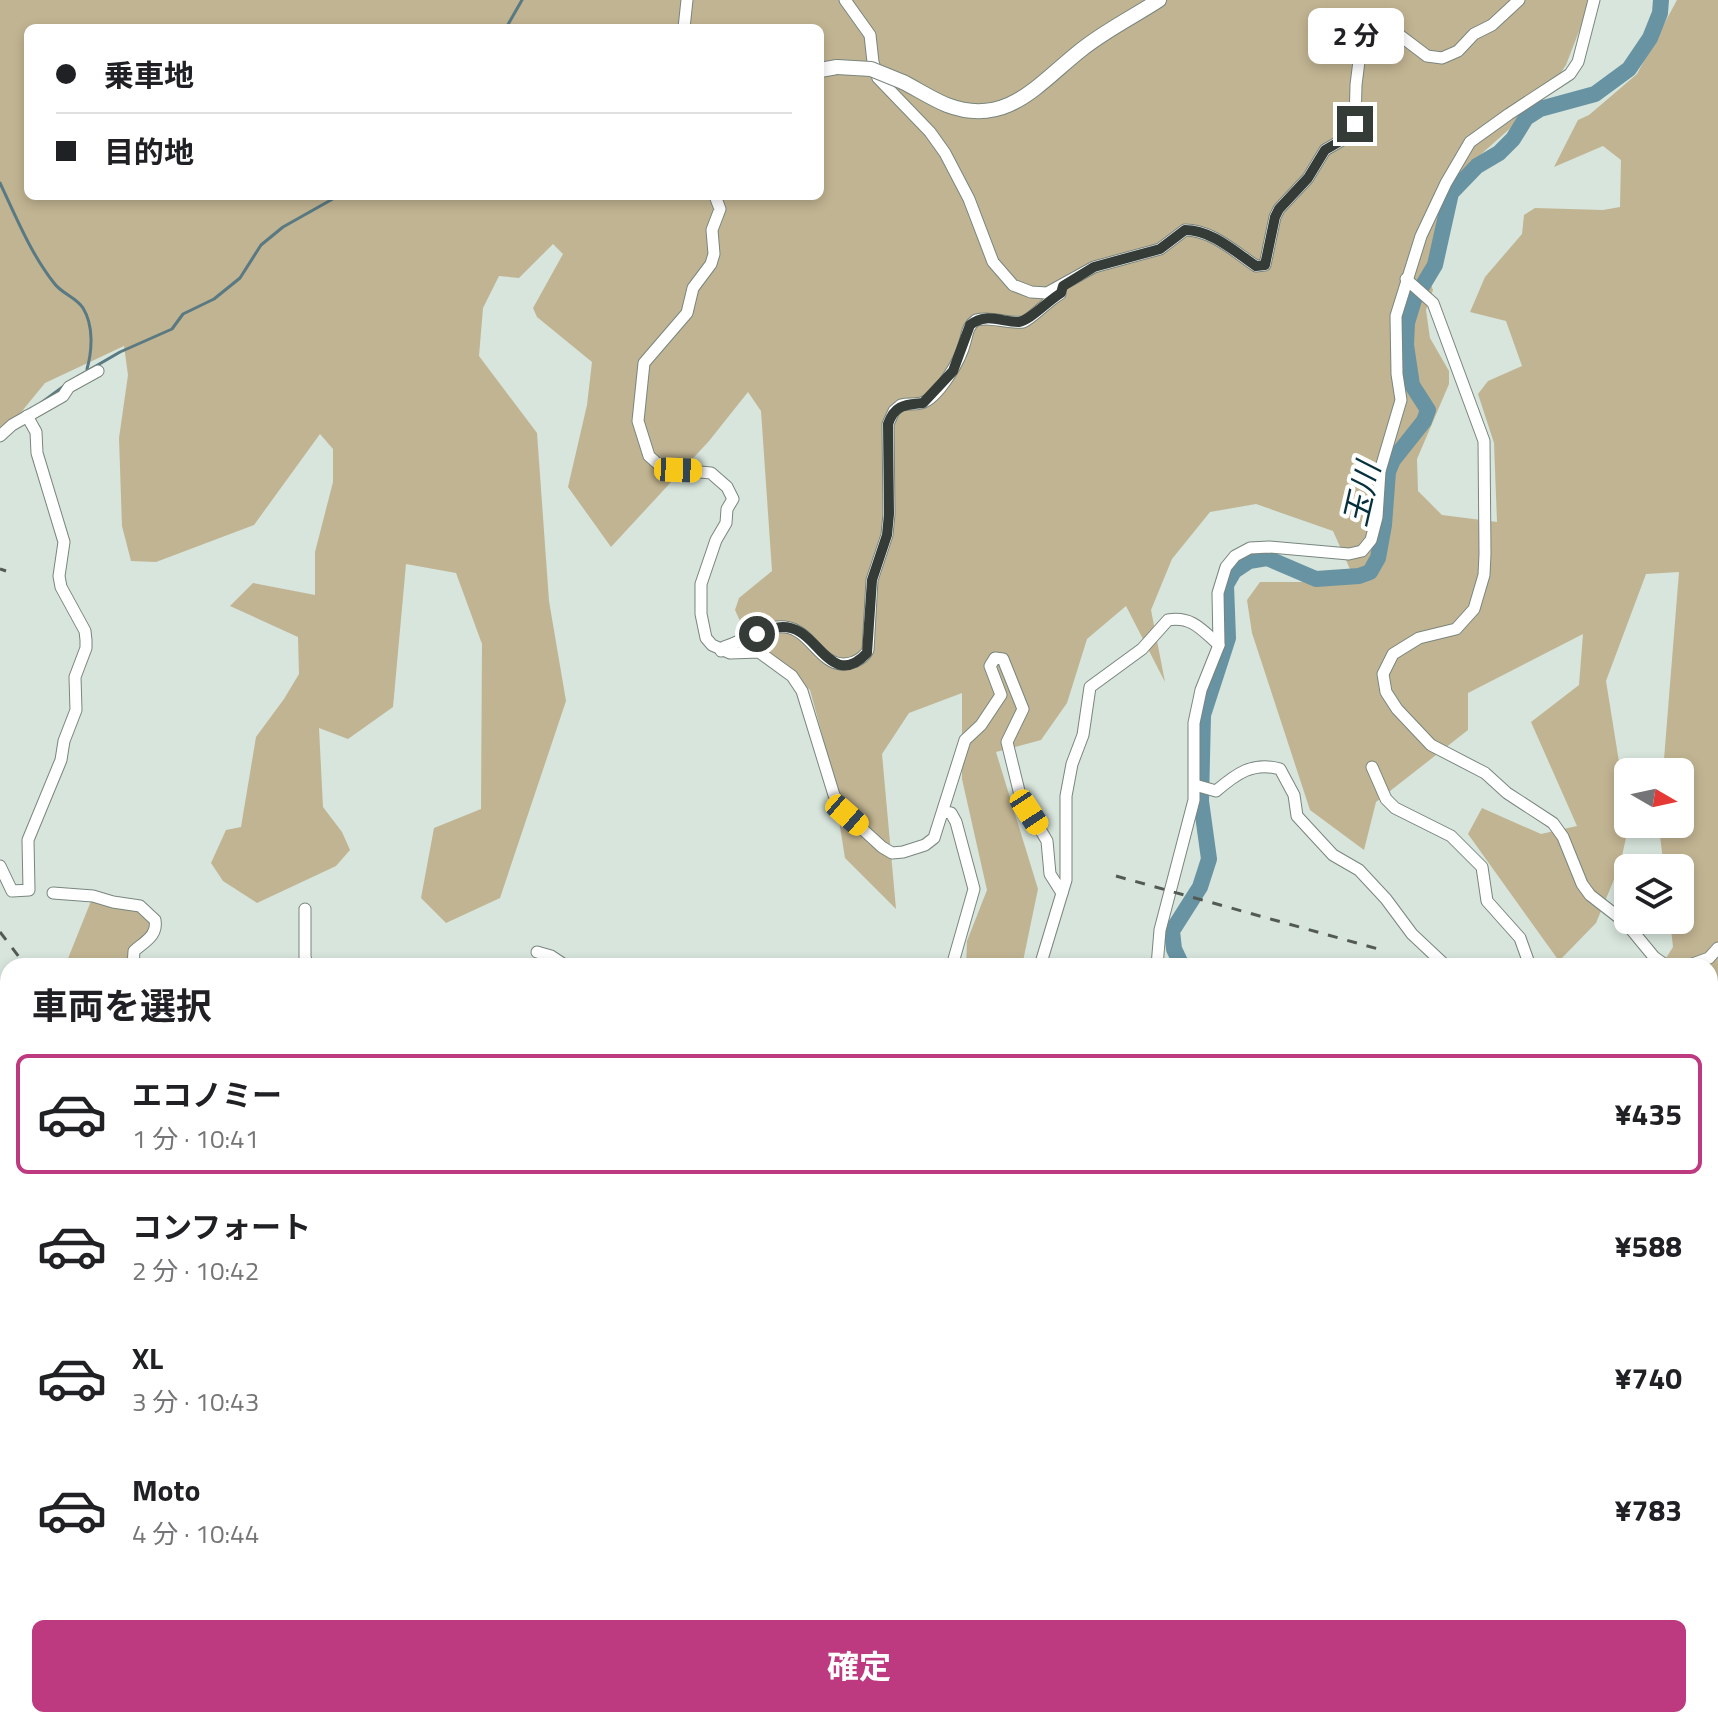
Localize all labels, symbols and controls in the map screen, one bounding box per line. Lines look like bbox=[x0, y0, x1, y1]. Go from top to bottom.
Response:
callout: 2 分 bbox=[1307, 8, 1403, 64]
text: 2 分 bbox=[1333, 16, 1379, 55]
text: 乗車地 bbox=[104, 52, 194, 98]
route end bbox=[1337, 106, 1373, 142]
text: 目的地 bbox=[104, 129, 194, 175]
water label: 玉川 bbox=[1330, 455, 1392, 531]
car bbox=[654, 457, 702, 483]
route start bbox=[739, 616, 775, 652]
north arrow bbox=[1614, 758, 1694, 838]
map controls bbox=[1614, 758, 1694, 934]
car bbox=[1006, 785, 1052, 839]
car bbox=[821, 790, 873, 840]
button: layers bbox=[1614, 854, 1694, 934]
text: 車両を選択 bbox=[32, 978, 212, 1033]
text: エコノミー bbox=[132, 1072, 282, 1118]
icon: car bbox=[36, 1078, 108, 1150]
text: ¥435 bbox=[1615, 1091, 1682, 1137]
text: 1 分 · 10:41 bbox=[132, 1119, 259, 1158]
text: コンフォート bbox=[132, 1204, 311, 1250]
icon: car bbox=[36, 1210, 108, 1282]
text: ¥588 bbox=[1615, 1223, 1682, 1269]
text: 2 分 · 10:42 bbox=[132, 1251, 259, 1290]
text: XL bbox=[132, 1335, 163, 1381]
icon: car bbox=[36, 1342, 108, 1414]
text: ¥740 bbox=[1615, 1355, 1682, 1401]
text: 3 分 · 10:43 bbox=[132, 1382, 259, 1421]
text: Moto bbox=[132, 1467, 200, 1513]
icon: car bbox=[36, 1474, 108, 1546]
text: ¥783 bbox=[1615, 1487, 1682, 1533]
text: 4 分 · 10:44 bbox=[132, 1514, 259, 1553]
button: 確定 bbox=[32, 1620, 1686, 1712]

